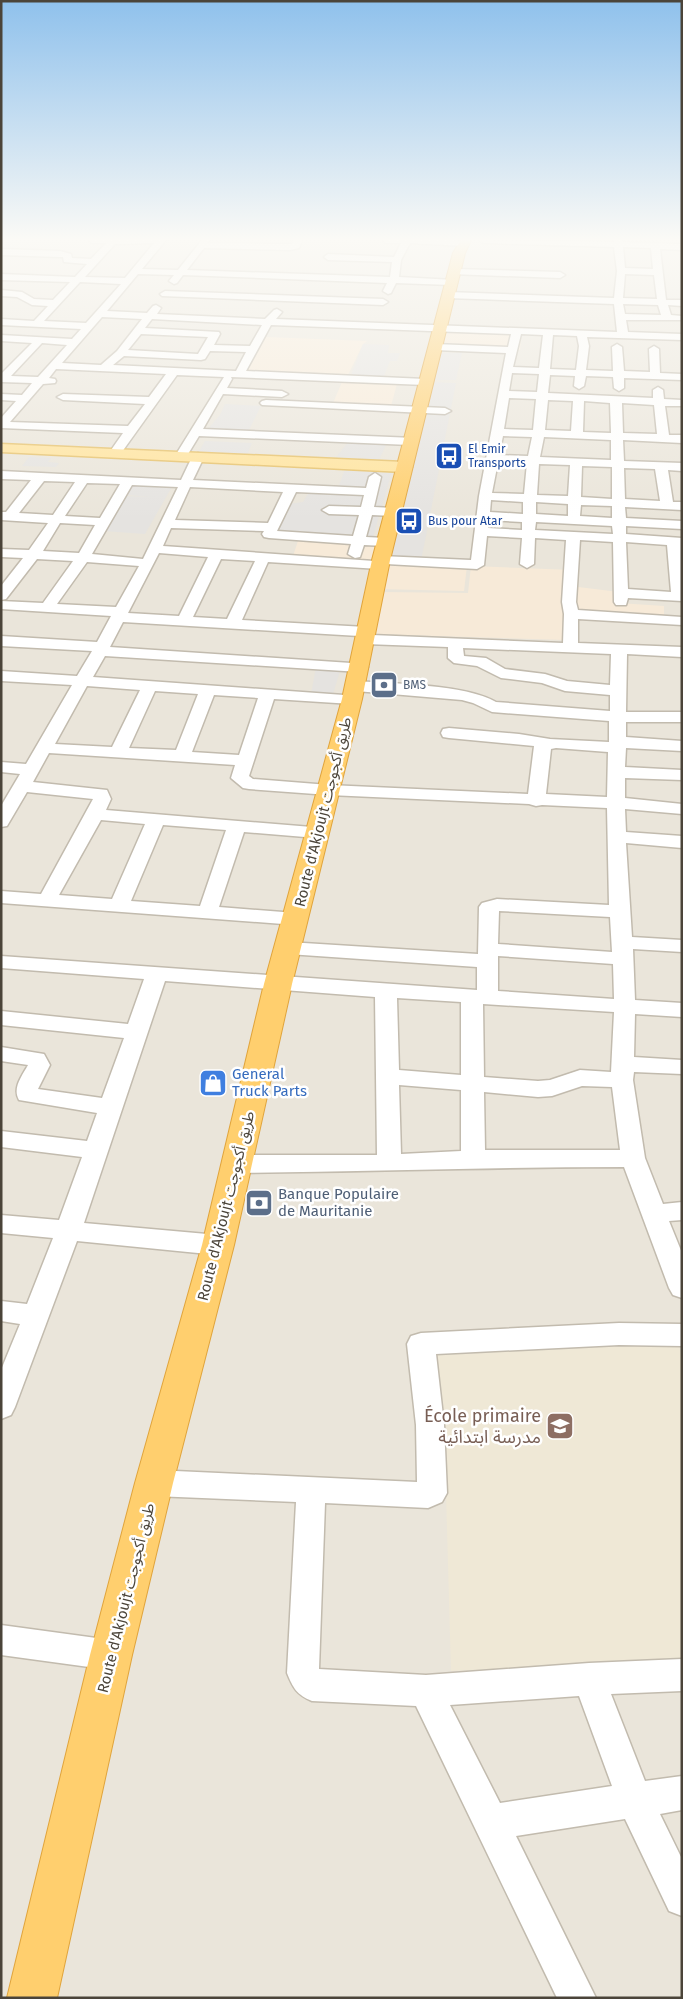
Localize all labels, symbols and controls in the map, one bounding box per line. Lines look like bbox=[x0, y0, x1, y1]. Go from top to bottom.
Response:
bus stop icon: El Emir Transports bbox=[434, 441, 464, 471]
place label: El Emir Transports bbox=[468, 442, 526, 470]
bus stop icon: Bus pour Atar bbox=[394, 506, 424, 536]
place label: Bus pour Atar bbox=[428, 514, 503, 528]
bank icon: BMS bbox=[369, 670, 399, 700]
place label: BMS bbox=[403, 678, 426, 692]
street label: Route d'Akjoujt طريق أكجوجت bbox=[291, 715, 356, 909]
place label: General Truck Parts bbox=[232, 1065, 307, 1100]
shop icon: General Truck Parts bbox=[198, 1068, 228, 1098]
street label: Route d'Akjoujt طريق أكجوجت bbox=[194, 1109, 259, 1303]
place label: Banque Populaire de Mauritanie bbox=[278, 1185, 399, 1220]
bank icon: Banque Populaire de Mauritanie bbox=[244, 1188, 274, 1218]
place label: École primaire مدرسة ابتدائية bbox=[424, 1404, 541, 1448]
school or university icon: École primaire مدرسة ابتدائية bbox=[545, 1411, 575, 1441]
street label: Route d'Akjoujt طريق أكجوجت bbox=[94, 1501, 159, 1695]

